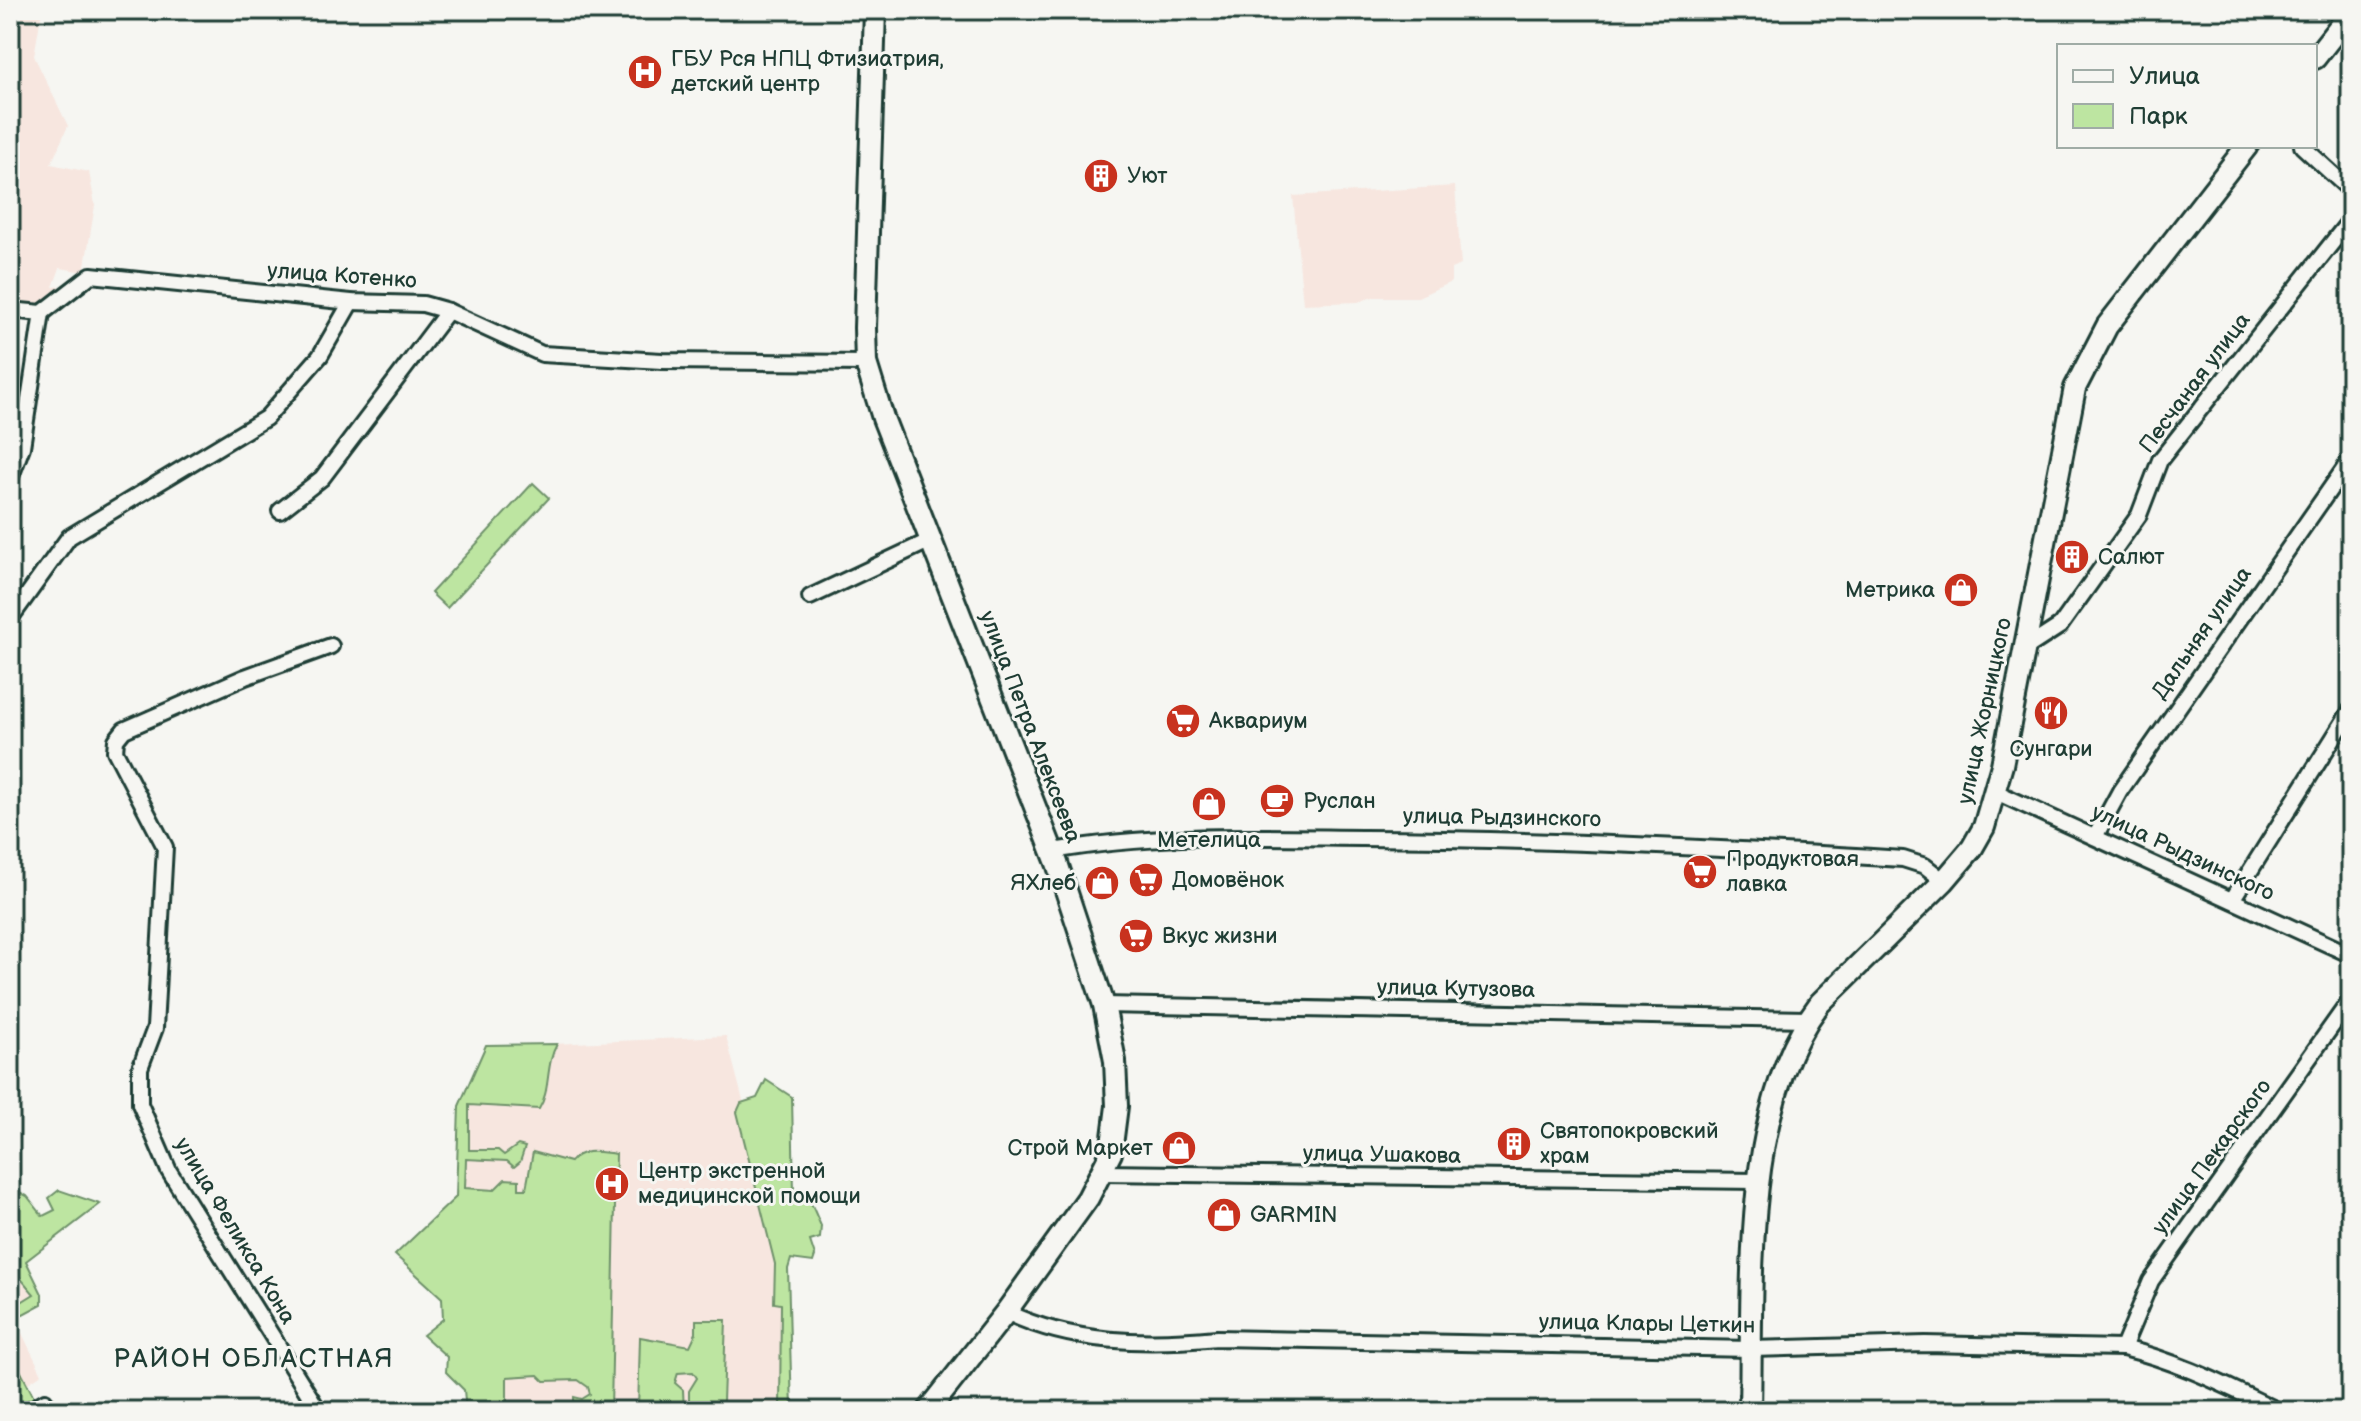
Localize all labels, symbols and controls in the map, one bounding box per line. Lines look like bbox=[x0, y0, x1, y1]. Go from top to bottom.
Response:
legend bbox=[2057, 44, 2317, 148]
place label: ГБУ Рся НПЦ Фтизиатрия, детский центр bbox=[671, 46, 944, 98]
hospital icon: ГБУ Рся НПЦ Фтизиатрия, детский центр bbox=[626, 53, 664, 91]
text: Улица bbox=[2129, 62, 2200, 91]
text: Парк bbox=[2129, 102, 2188, 131]
building icon: Уют bbox=[1082, 157, 1120, 195]
place label: Уют bbox=[1127, 163, 1168, 190]
street label: улица Котенко bbox=[266, 257, 418, 295]
street label: Песчаная улица bbox=[2134, 308, 2256, 458]
building icon: Салют bbox=[2053, 538, 2091, 576]
place label: Салют bbox=[2098, 544, 2165, 571]
street label: Дальняя улица bbox=[2146, 562, 2258, 704]
shop icon: Метрика bbox=[1942, 571, 1980, 609]
place label: Метрика bbox=[1845, 577, 1935, 604]
street label: улица Петра Алексеева bbox=[973, 607, 1087, 847]
street label: улица Жорницкого bbox=[1952, 615, 2018, 807]
restaurant icon: Сунгари bbox=[2032, 694, 2070, 732]
supermarket icon: Аквариум bbox=[1164, 702, 1202, 740]
place label: Аквариум bbox=[1208, 708, 1308, 735]
place label: Сунгари bbox=[2009, 736, 2093, 763]
cafe icon: Руслан bbox=[1258, 782, 1296, 820]
shop icon: Метелица bbox=[1190, 785, 1228, 823]
place label: Руслан bbox=[1303, 788, 1376, 815]
street label: улица Рыдзинского bbox=[2087, 799, 2279, 907]
street label: улица Рыдзинского bbox=[1403, 803, 1601, 833]
place label: Метелица bbox=[1157, 827, 1261, 854]
place label: Продуктовая лавка bbox=[1726, 846, 1859, 898]
supermarket icon: Продуктовая лавка bbox=[1681, 853, 1719, 891]
supermarket icon: Домовёнок bbox=[1127, 861, 1165, 899]
shop icon: ЯХлеб bbox=[1083, 864, 1121, 902]
place label: Домовёнок bbox=[1172, 867, 1285, 894]
place label: ЯХлеб bbox=[1010, 870, 1076, 897]
supermarket icon: Вкус жизни bbox=[1117, 917, 1155, 955]
place label: Вкус жизни bbox=[1162, 923, 1277, 950]
street label: улица Кутузова bbox=[1377, 974, 1535, 1004]
street label: улица Пекарского bbox=[2147, 1074, 2277, 1240]
place label: Святопокровский храм bbox=[1540, 1118, 1719, 1170]
building icon: Святопокровский храм bbox=[1495, 1125, 1533, 1163]
shop icon: Строй Маркет bbox=[1160, 1129, 1198, 1167]
street label: улица Феликса Кона bbox=[169, 1133, 301, 1329]
place label: Строй Маркет bbox=[1007, 1135, 1154, 1162]
street label: улица Ушакова bbox=[1303, 1140, 1461, 1170]
place label: Центр экстренной медицинской помощи bbox=[638, 1158, 861, 1210]
hospital icon: Центр экстренной медицинской помощи bbox=[593, 1165, 631, 1203]
shop icon: GARMIN bbox=[1205, 1196, 1243, 1234]
place label: GARMIN bbox=[1250, 1202, 1338, 1229]
street label: улица Клары Цеткин bbox=[1539, 1309, 1755, 1339]
district label: РАЙОН ОБЛАСТНАЯ bbox=[113, 1344, 395, 1375]

